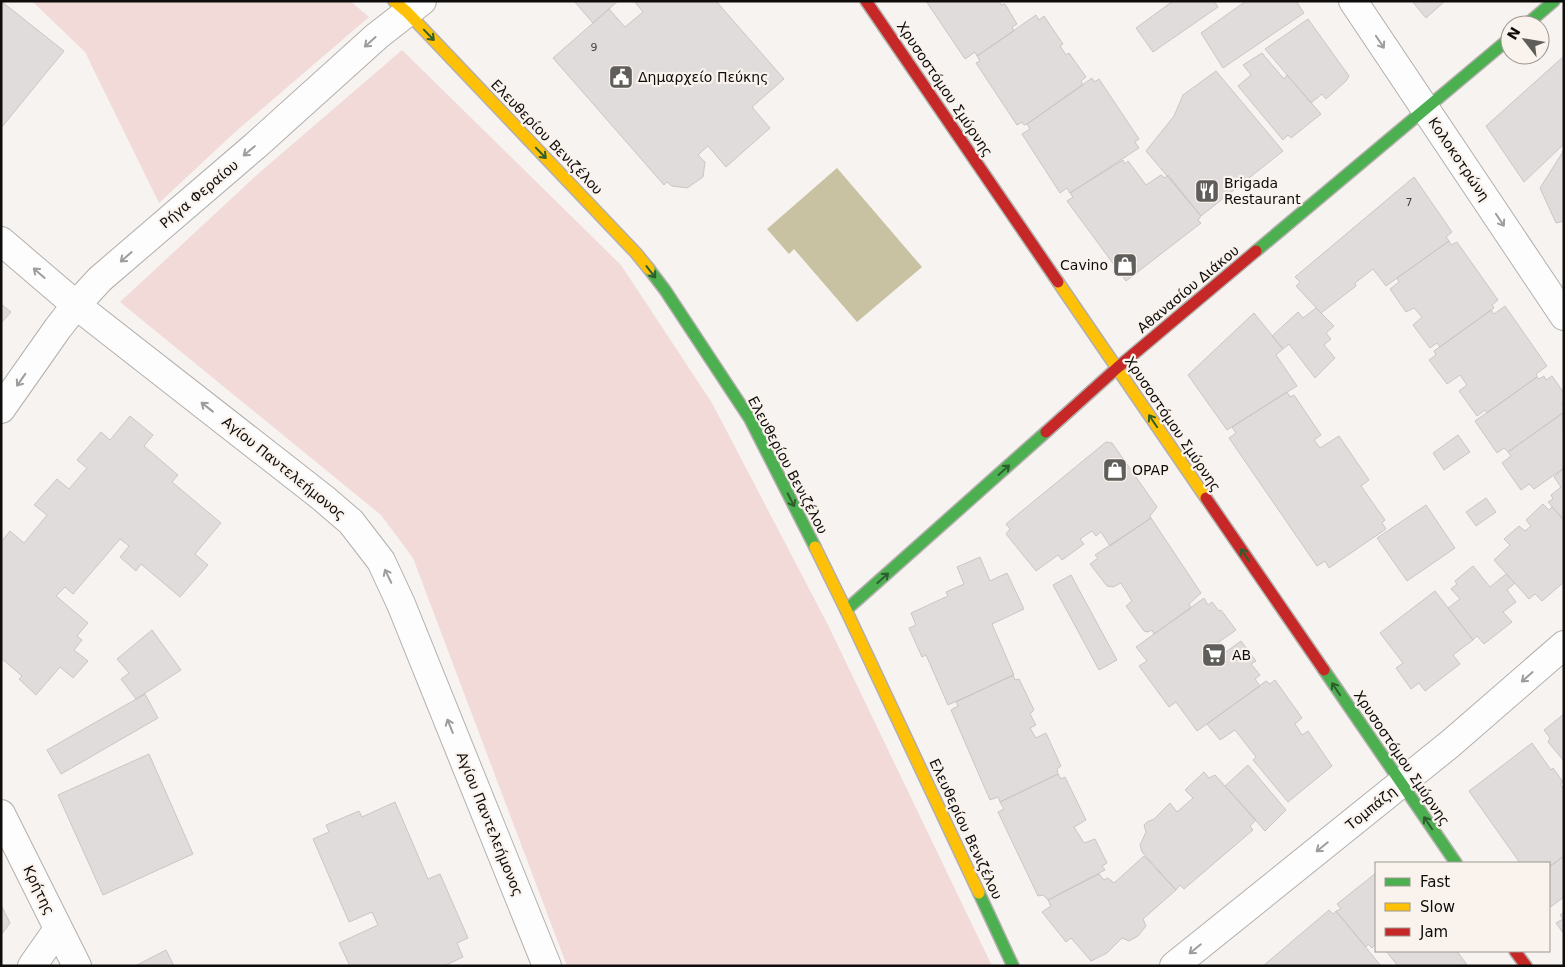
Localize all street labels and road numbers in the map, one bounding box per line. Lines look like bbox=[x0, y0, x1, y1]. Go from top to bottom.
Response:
street label: Χρυσοστόμου Σμύρνης bbox=[894, 18, 996, 160]
street label: Ελευθερίου Βενιζέλου bbox=[488, 76, 606, 198]
street label: Κολοκοτρώνη bbox=[1425, 114, 1493, 204]
street label: Ρήγα Φεραίου bbox=[157, 157, 241, 231]
street label: Αθανασίου Διάκου bbox=[1134, 242, 1242, 336]
street label: Χρυσοστόμου Σμύρνης bbox=[1122, 353, 1224, 495]
street label: Ελευθερίου Βενιζέλου bbox=[745, 393, 831, 537]
street label: Αγίου Παντελεήμονος bbox=[219, 413, 349, 523]
street label: Χρυσοστόμου Σμύρνης bbox=[1351, 687, 1453, 829]
street label: Αγίου Παντελεήμονος bbox=[454, 750, 526, 898]
street label: Ελευθερίου Βενιζέλου bbox=[926, 756, 1006, 902]
street label: Τομπάζη bbox=[1342, 783, 1399, 834]
street label: Κρήτης bbox=[20, 863, 58, 917]

